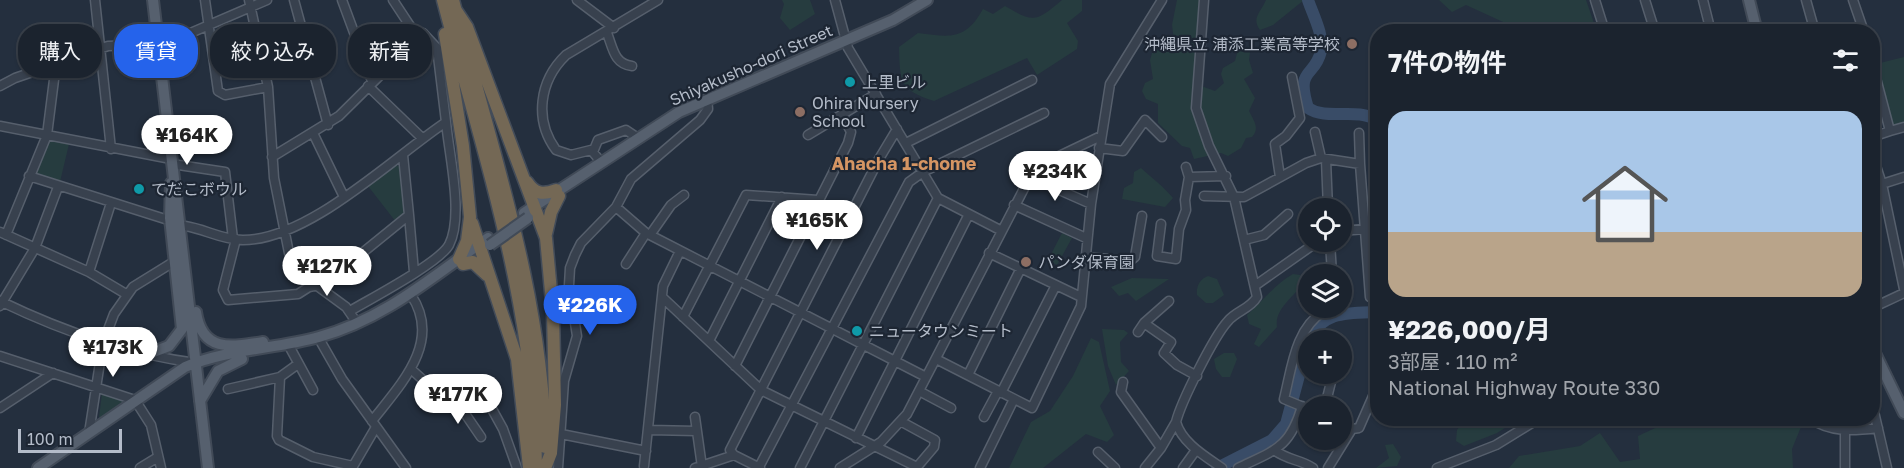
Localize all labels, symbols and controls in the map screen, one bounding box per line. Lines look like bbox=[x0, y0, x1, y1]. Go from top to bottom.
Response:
street label: Shiyakusho-dori Street bbox=[667, 20, 835, 110]
chip: 購入 bbox=[18, 24, 102, 78]
chip: 賃貸 bbox=[114, 24, 198, 78]
chip: 絞り込み bbox=[210, 24, 336, 78]
chip: 新着 bbox=[348, 24, 432, 78]
place label: 沖縄県立 浦添工業高等学校 bbox=[1144, 34, 1340, 54]
marker: 沖縄県立 浦添工業高等学校 bbox=[1345, 37, 1359, 51]
icon: filters bbox=[1829, 44, 1862, 77]
text: 7件の物件 bbox=[1388, 47, 1506, 78]
place label: 上里ビル bbox=[862, 72, 926, 92]
marker: 上里ビル bbox=[843, 75, 857, 89]
place label: Ohira Nursery School bbox=[812, 93, 919, 131]
marker: Ohira Nursery School bbox=[793, 105, 807, 119]
pin: ¥164K bbox=[145, 115, 229, 166]
text: ¥164K bbox=[155, 122, 219, 146]
icon: home bbox=[1571, 150, 1679, 258]
pin: ¥234K bbox=[1013, 151, 1097, 202]
district label: Ahacha 1-chome bbox=[832, 152, 977, 174]
text: ¥234K bbox=[1023, 158, 1087, 182]
place label: てだこボウル bbox=[151, 179, 247, 199]
marker: てだこボウル bbox=[132, 182, 146, 196]
map controls bbox=[1298, 198, 1352, 450]
button: locate bbox=[1298, 198, 1352, 252]
pin: ¥165K bbox=[775, 200, 859, 251]
text: ¥165K bbox=[786, 207, 848, 231]
pin: ¥127K bbox=[285, 246, 369, 297]
place label: パンダ保育園 bbox=[1038, 252, 1135, 272]
text: ¥127K bbox=[296, 253, 358, 277]
marker: パンダ保育園 bbox=[1019, 255, 1033, 269]
button: layers bbox=[1298, 264, 1352, 318]
pin: ¥226K bbox=[548, 285, 632, 336]
text: ¥226K bbox=[558, 292, 622, 316]
text: ¥226,000/月 bbox=[1388, 314, 1551, 345]
place label: ニュータウンミート bbox=[869, 321, 1013, 341]
marker: ニュータウンミート bbox=[850, 324, 864, 338]
pin: ¥173K bbox=[71, 327, 155, 378]
button: + bbox=[1298, 330, 1352, 384]
text: ¥173K bbox=[82, 334, 144, 358]
text: 3部屋 · 110 m² bbox=[1388, 349, 1517, 373]
pin: ¥177K bbox=[416, 374, 500, 425]
text: National Highway Route 330 bbox=[1388, 375, 1660, 399]
text: ¥177K bbox=[428, 381, 488, 405]
button: − bbox=[1298, 396, 1352, 450]
scale bar bbox=[18, 426, 122, 454]
text: 100 m bbox=[27, 429, 73, 449]

